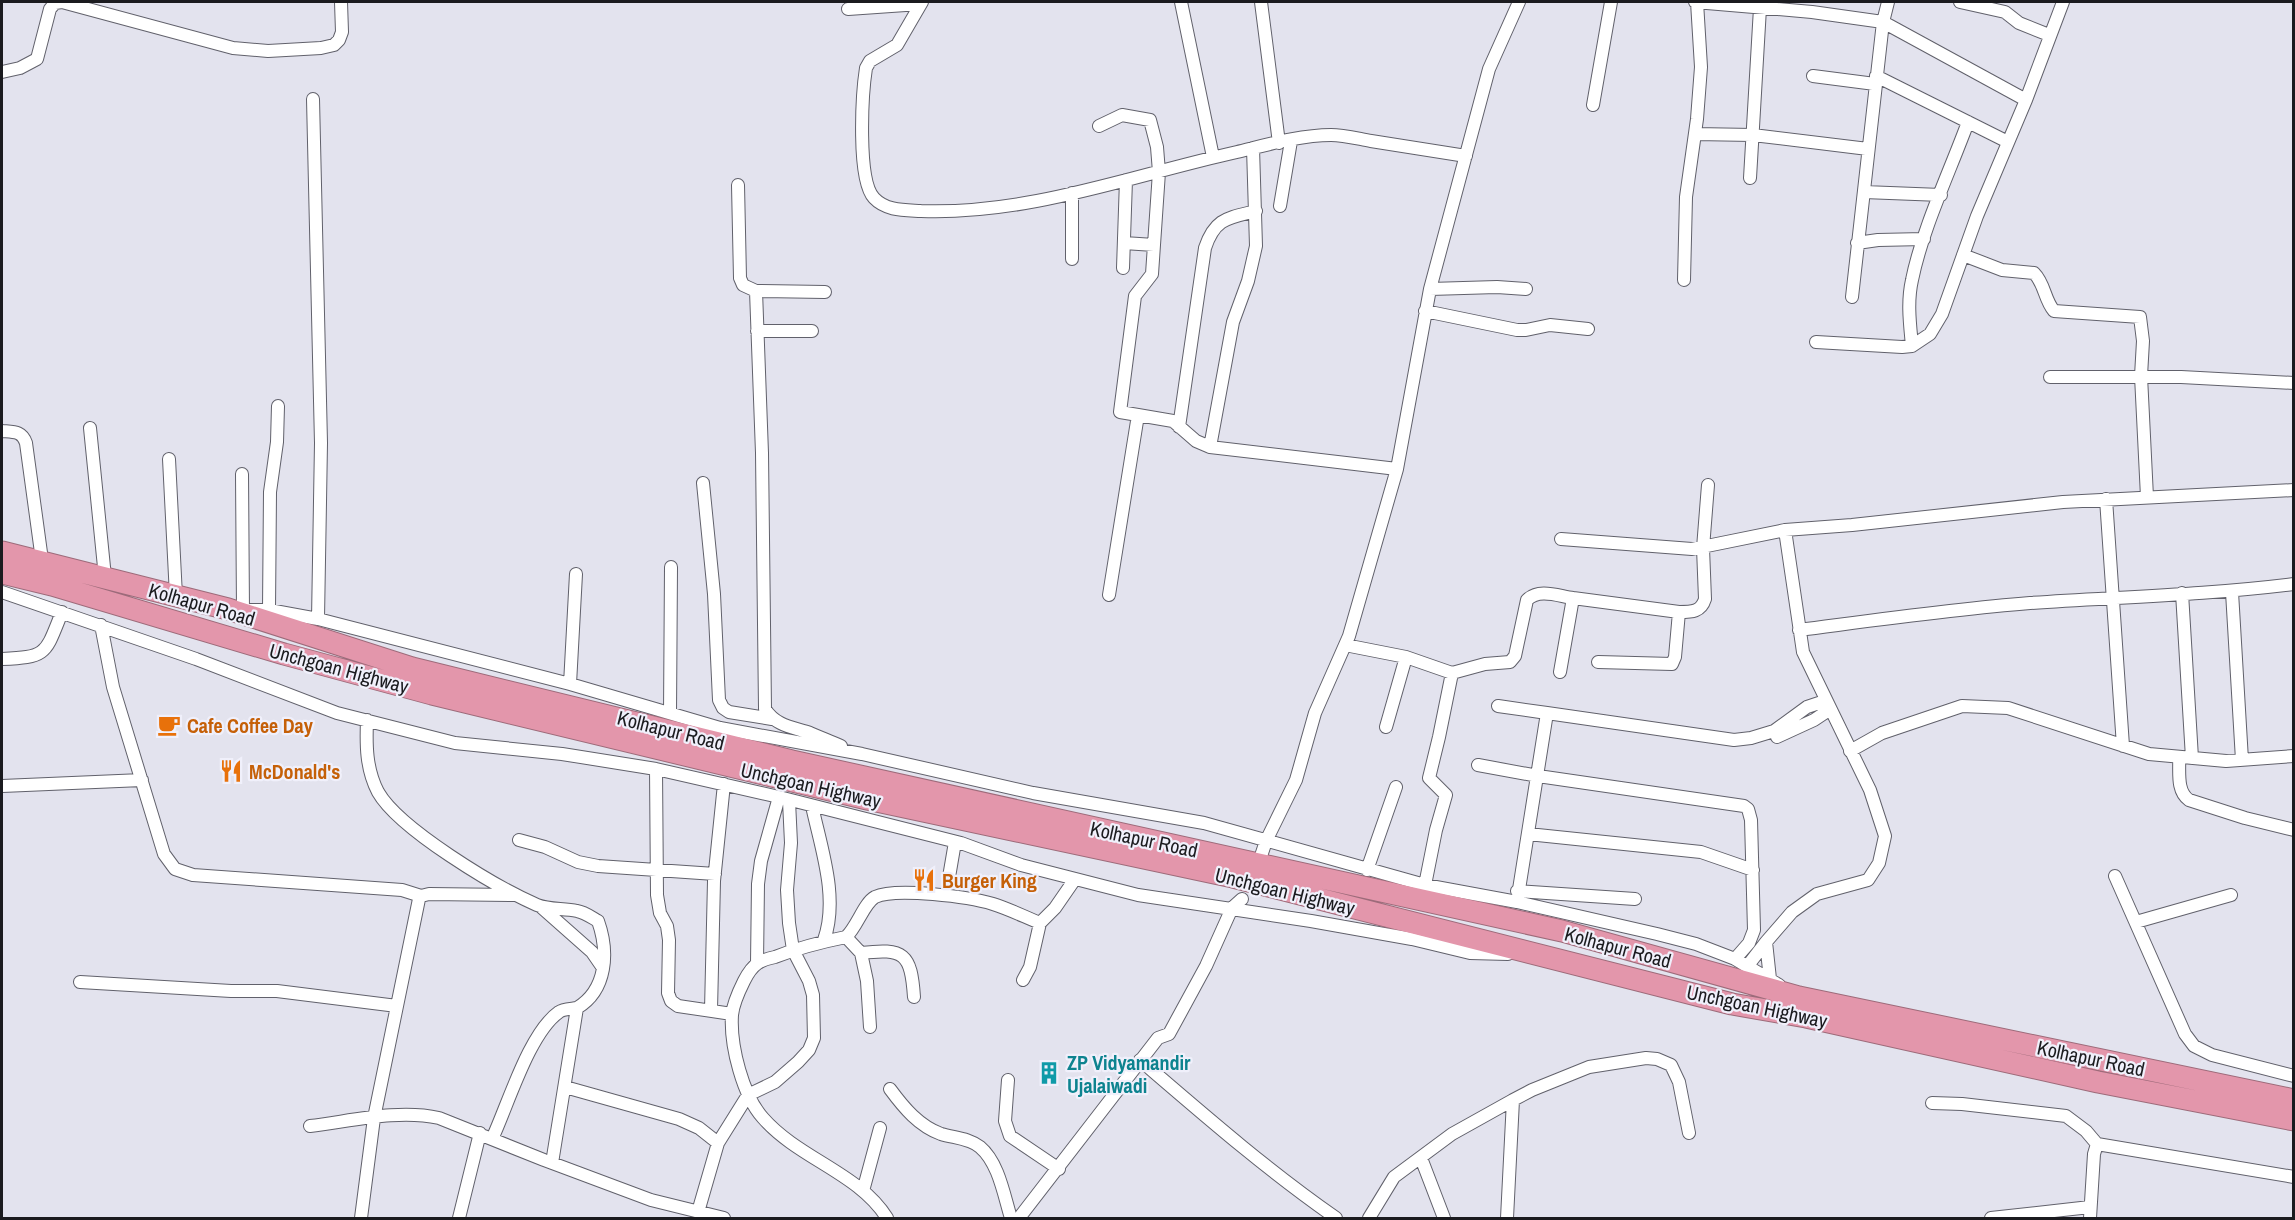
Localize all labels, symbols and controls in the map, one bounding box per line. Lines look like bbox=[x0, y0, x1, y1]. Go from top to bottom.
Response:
street label: Kolhapur Road bbox=[146, 576, 258, 632]
street label: Unchgoan Highway bbox=[266, 636, 412, 700]
street label: Kolhapur Road bbox=[615, 704, 727, 756]
cafe icon: Cafe Coffee Day bbox=[156, 712, 182, 738]
place label: Cafe Coffee Day bbox=[187, 712, 314, 739]
street label: Unchgoan Highway bbox=[738, 756, 885, 814]
restaurant icon: McDonald's bbox=[218, 758, 244, 784]
place label: McDonald's bbox=[249, 758, 340, 785]
street label: Kolhapur Road bbox=[1088, 814, 1200, 864]
street label: Unchgoan Highway bbox=[1212, 861, 1358, 922]
restaurant icon: Burger King bbox=[911, 867, 937, 893]
place label: Burger King bbox=[942, 867, 1037, 894]
street label: Kolhapur Road bbox=[1562, 920, 1674, 974]
street label: Unchgoan Highway bbox=[1684, 978, 1831, 1034]
street label: Kolhapur Road bbox=[2035, 1033, 2147, 1083]
place label: ZP Vidyamandir Ujalaiwadi bbox=[1067, 1049, 1191, 1099]
building icon: ZP Vidyamandir Ujalaiwadi bbox=[1036, 1060, 1062, 1086]

